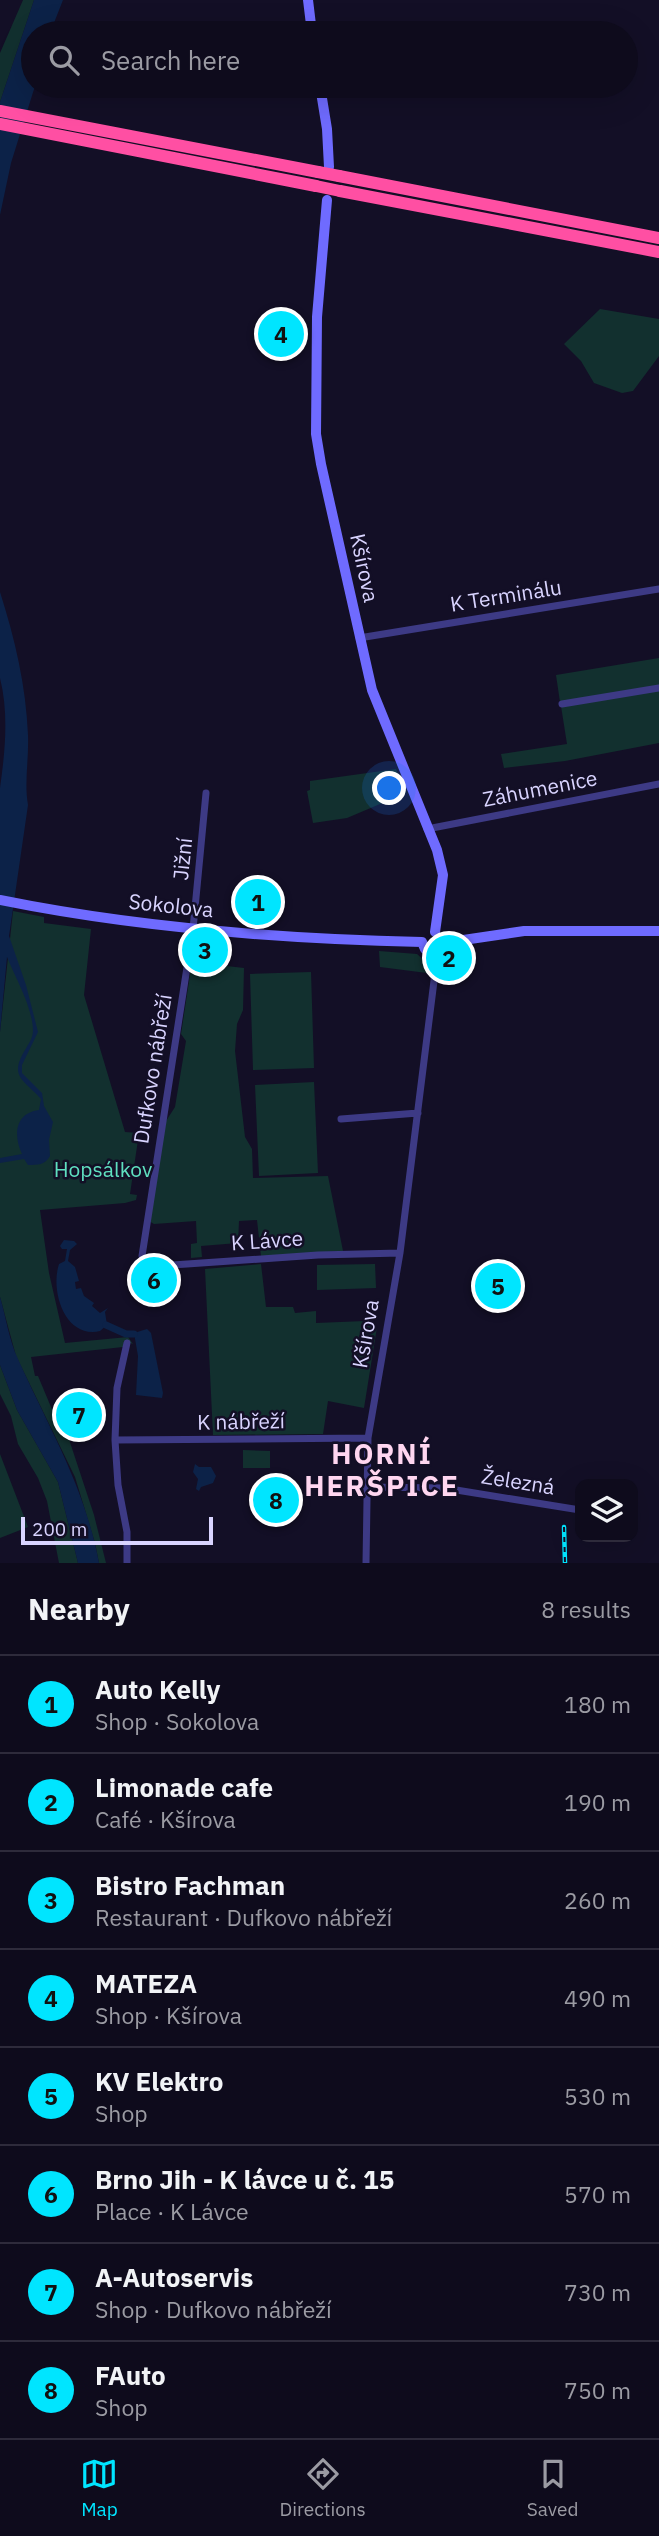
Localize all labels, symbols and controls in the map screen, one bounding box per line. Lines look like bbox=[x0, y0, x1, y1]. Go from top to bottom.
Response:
search box bbox=[21, 21, 638, 98]
icon: search bbox=[45, 41, 83, 79]
text: Search here bbox=[101, 43, 240, 77]
pin: 4 bbox=[258, 308, 304, 360]
street label: Kšírova bbox=[344, 531, 386, 605]
street label: K Terminálu bbox=[448, 572, 564, 618]
street label: Záhumenice bbox=[480, 763, 600, 813]
your location bbox=[372, 771, 406, 805]
street label: Jižní bbox=[166, 836, 198, 882]
pin: 1 bbox=[235, 876, 281, 928]
street label: Sokolova bbox=[127, 887, 215, 923]
pin: 3 bbox=[182, 924, 228, 976]
pin: 2 bbox=[426, 932, 472, 984]
street label: Dufkovo nábřeží bbox=[126, 992, 178, 1146]
park label: Hopsálkov bbox=[54, 1155, 152, 1183]
street label: K Lávce bbox=[230, 1224, 304, 1256]
pin: 6 bbox=[131, 1254, 177, 1306]
pin: 5 bbox=[475, 1260, 521, 1312]
street label: Kšírova bbox=[345, 1297, 385, 1370]
pin: 7 bbox=[56, 1389, 102, 1441]
street label: K nábřeží bbox=[197, 1406, 285, 1436]
district label: HORNÍ HERŠPICE bbox=[304, 1435, 460, 1504]
street label: Železná bbox=[480, 1461, 557, 1501]
pin: 8 bbox=[253, 1474, 299, 1526]
map controls bbox=[575, 1479, 638, 1542]
button: layers bbox=[575, 1479, 638, 1542]
scale bar bbox=[21, 1514, 214, 1546]
text: 200 m bbox=[32, 1517, 87, 1541]
text: Nearby bbox=[28, 1589, 130, 1628]
text: 8 results bbox=[541, 1594, 631, 1624]
text: Auto Kelly bbox=[95, 1672, 220, 1706]
text: 1 bbox=[44, 1689, 58, 1719]
text: 180 m bbox=[564, 1689, 631, 1719]
text: Shop · Sokolova bbox=[95, 1706, 259, 1736]
text: Limonade cafe bbox=[95, 1770, 273, 1804]
text: 2 bbox=[44, 1787, 58, 1817]
text: 190 m bbox=[564, 1787, 631, 1817]
text: Café · Kšírova bbox=[95, 1804, 236, 1834]
text: Bistro Fachman bbox=[95, 1868, 285, 1902]
text: 3 bbox=[44, 1885, 58, 1915]
text: 260 m bbox=[564, 1885, 631, 1915]
text: Restaurant · Dufkovo nábřeží bbox=[95, 1902, 392, 1932]
text: MATEZA bbox=[95, 1966, 197, 2000]
text: 4 bbox=[44, 1983, 58, 2013]
text: 490 m bbox=[564, 1983, 631, 2013]
text: Shop · Kšírova bbox=[95, 2000, 242, 2030]
text: KV Elektro bbox=[95, 2064, 224, 2098]
text: 5 bbox=[44, 2081, 58, 2111]
text: 530 m bbox=[564, 2081, 631, 2111]
text: Shop bbox=[95, 2098, 148, 2128]
text: Brno Jih - K lávce u č. 15 bbox=[95, 2162, 394, 2196]
text: 6 bbox=[44, 2179, 58, 2209]
text: 570 m bbox=[564, 2179, 631, 2209]
text: Place · K Lávce bbox=[95, 2196, 249, 2226]
text: A-Autoservis bbox=[95, 2260, 253, 2294]
text: 7 bbox=[44, 2277, 58, 2307]
text: 730 m bbox=[564, 2277, 631, 2307]
text: Shop · Dufkovo nábřeží bbox=[95, 2294, 332, 2324]
text: FAuto bbox=[95, 2358, 166, 2392]
text: 8 bbox=[44, 2375, 58, 2405]
text: 750 m bbox=[564, 2375, 631, 2405]
text: Shop bbox=[95, 2392, 148, 2422]
tab: Map bbox=[80, 2455, 118, 2521]
tab: Directions bbox=[279, 2455, 366, 2521]
tab: Saved bbox=[527, 2455, 579, 2521]

